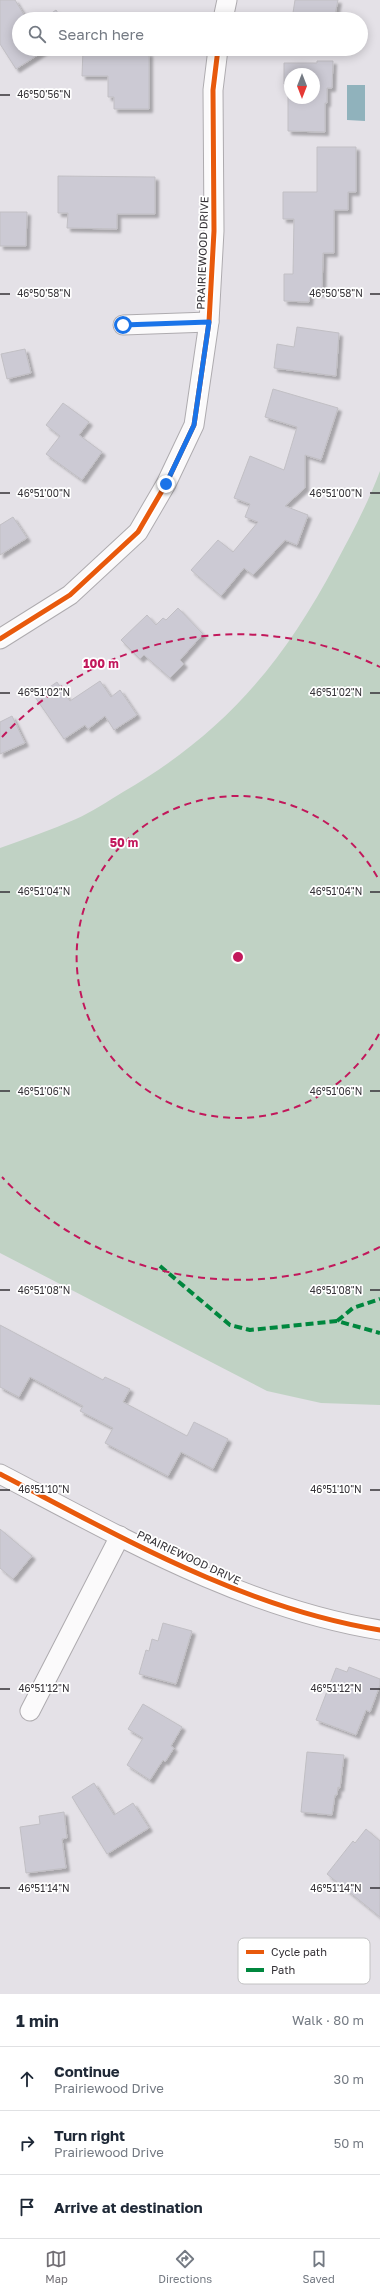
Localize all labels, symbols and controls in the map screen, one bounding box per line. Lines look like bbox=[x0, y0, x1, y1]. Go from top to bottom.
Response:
search box bbox=[12, 12, 368, 56]
icon: search bbox=[26, 23, 48, 45]
text: Search here bbox=[58, 25, 144, 43]
north arrow bbox=[284, 68, 320, 104]
text: 46°50'56"N bbox=[17, 88, 71, 100]
street label: PRAIRIEWOOD DRIVE bbox=[194, 196, 210, 310]
text: 46°50'58"N bbox=[17, 287, 71, 299]
text: 46°50'58"N bbox=[309, 287, 363, 299]
route start bbox=[114, 316, 132, 334]
route end bbox=[157, 475, 175, 493]
text: 46°51'00"N bbox=[18, 487, 70, 499]
text: 46°51'00"N bbox=[310, 487, 362, 499]
text: 100 m bbox=[83, 656, 119, 671]
text: 46°51'02"N bbox=[18, 686, 70, 698]
text: 46°51'02"N bbox=[310, 686, 362, 698]
text: 50 m bbox=[110, 835, 138, 850]
text: 46°51'04"N bbox=[18, 885, 70, 897]
text: 46°51'04"N bbox=[310, 885, 362, 897]
centre of rings bbox=[231, 950, 245, 964]
text: 46°51'06"N bbox=[18, 1085, 70, 1097]
text: 46°51'06"N bbox=[310, 1085, 362, 1097]
text: 46°51'08"N bbox=[18, 1284, 70, 1296]
text: 46°51'08"N bbox=[310, 1284, 362, 1296]
text: 46°51'10"N bbox=[18, 1483, 70, 1495]
text: 46°51'10"N bbox=[310, 1483, 362, 1495]
street label: PRAIRIEWOOD DRIVE bbox=[135, 1527, 243, 1587]
text: 46°51'12"N bbox=[18, 1682, 70, 1694]
text: 46°51'12"N bbox=[310, 1682, 362, 1694]
text: 46°51'14"N bbox=[18, 1882, 70, 1894]
text: 46°51'14"N bbox=[310, 1882, 362, 1894]
legend bbox=[238, 1938, 370, 1984]
text: Cycle path bbox=[271, 1945, 327, 1958]
text: Path bbox=[271, 1963, 295, 1976]
text: 1 min bbox=[16, 2010, 59, 2031]
text: Walk · 80 m bbox=[292, 2012, 364, 2028]
text: Continue bbox=[54, 2062, 120, 2080]
icon: ahead bbox=[16, 2068, 38, 2090]
text: 30 m bbox=[334, 2071, 364, 2087]
text: Prairiewood Drive bbox=[54, 2080, 164, 2096]
text: Turn right bbox=[54, 2126, 125, 2144]
icon: right bbox=[16, 2132, 38, 2154]
text: 50 m bbox=[334, 2135, 364, 2151]
text: Prairiewood Drive bbox=[54, 2144, 164, 2160]
icon: arrive bbox=[16, 2196, 38, 2218]
text: Arrive at destination bbox=[54, 2198, 203, 2216]
tab: Map bbox=[45, 2248, 68, 2285]
tab: Directions bbox=[158, 2248, 212, 2285]
tab: Saved bbox=[303, 2248, 335, 2285]

